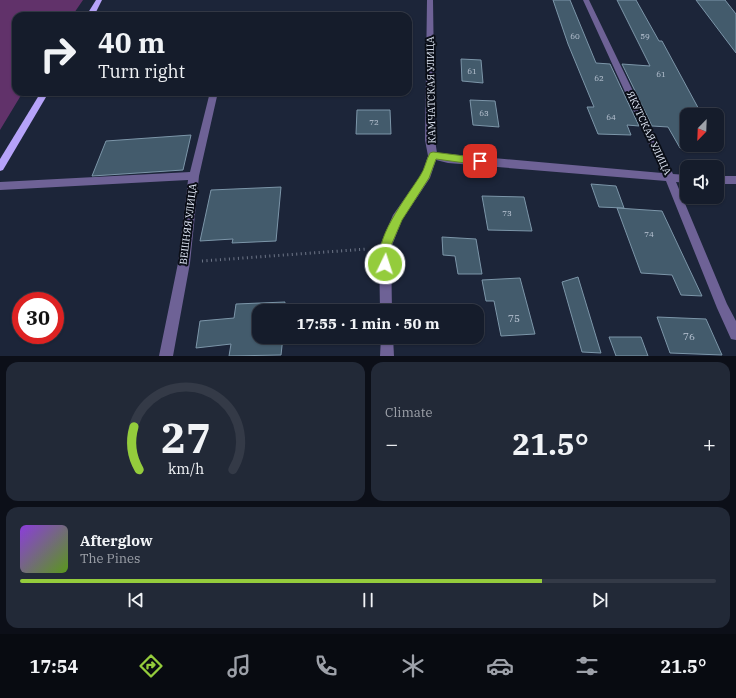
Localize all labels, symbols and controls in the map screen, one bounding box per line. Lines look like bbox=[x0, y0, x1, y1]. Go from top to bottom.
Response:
text: 40 m bbox=[98, 24, 165, 61]
icon: right bbox=[32, 28, 84, 80]
house number: 60 bbox=[570, 31, 580, 41]
house number: 59 bbox=[640, 31, 650, 41]
street label: КАМЧАТСКАЯ УЛИЦА bbox=[424, 36, 438, 144]
text: Turn right bbox=[98, 60, 185, 83]
house number: 61 bbox=[467, 66, 477, 76]
house number: 61 bbox=[656, 69, 666, 79]
house number: 62 bbox=[594, 73, 604, 83]
street label: ЯКУТСКАЯ УЛИЦА bbox=[624, 89, 674, 177]
house number: 63 bbox=[479, 108, 489, 118]
north arrow bbox=[680, 108, 724, 152]
map controls bbox=[680, 108, 724, 204]
house number: 64 bbox=[606, 112, 616, 122]
house number: 72 bbox=[369, 117, 379, 127]
pin bbox=[463, 144, 497, 178]
icon: arrive bbox=[469, 150, 491, 172]
button: sound bbox=[680, 160, 724, 204]
street label: ВЕШНЯЯ УЛИЦА bbox=[177, 182, 199, 265]
house number: 73 bbox=[502, 208, 512, 218]
house number: 74 bbox=[644, 229, 654, 239]
position arrow bbox=[364, 243, 406, 285]
speed limit sign: 30 bbox=[12, 292, 64, 344]
house number: 75 bbox=[508, 312, 520, 325]
text: 17:55 · 1 min · 50 m bbox=[296, 314, 440, 333]
house number: 76 bbox=[683, 330, 695, 343]
text: Climate bbox=[385, 404, 432, 421]
text: 27 bbox=[161, 409, 210, 463]
text: 21.5° bbox=[512, 424, 589, 463]
text: − bbox=[385, 429, 398, 458]
text: + bbox=[703, 429, 716, 458]
text: km/h bbox=[167, 458, 204, 477]
text: Afterglow bbox=[80, 531, 153, 550]
text: The Pines bbox=[80, 550, 140, 567]
icon: previous bbox=[125, 589, 147, 611]
icon: pause bbox=[357, 589, 379, 611]
icon: next bbox=[589, 589, 611, 611]
icon: directions bbox=[137, 652, 165, 680]
icon: music bbox=[225, 652, 253, 680]
icon: phone bbox=[312, 652, 340, 680]
icon: climate bbox=[399, 652, 427, 680]
icon: car bbox=[486, 652, 514, 680]
icon: filters bbox=[573, 652, 601, 680]
text: 17:54 bbox=[30, 655, 78, 678]
text: 21.5° bbox=[660, 655, 706, 678]

